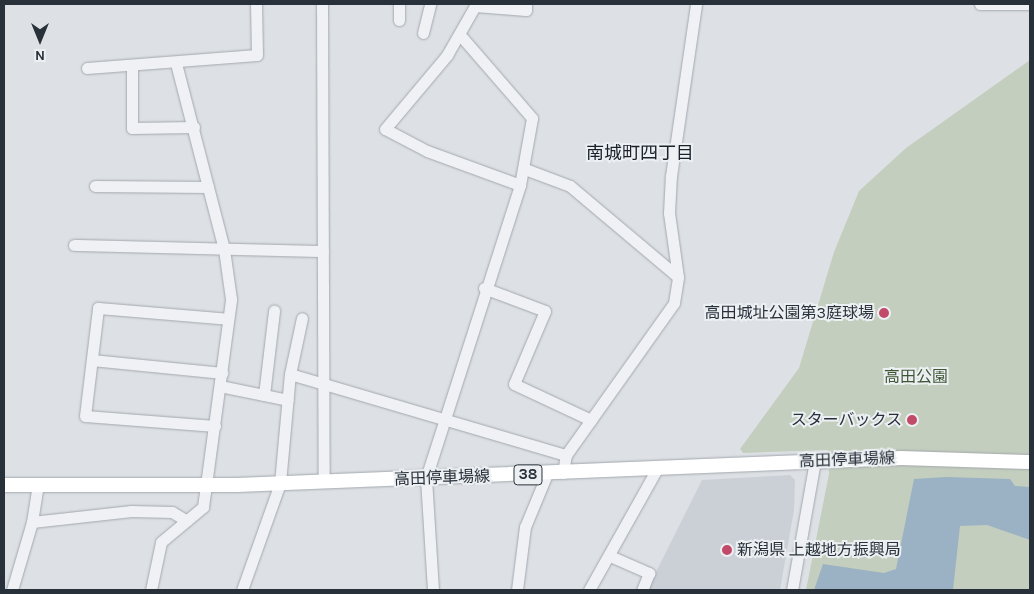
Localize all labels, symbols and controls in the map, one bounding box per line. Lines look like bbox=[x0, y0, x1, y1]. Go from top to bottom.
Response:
north arrow bbox=[15, 15, 65, 65]
text: N bbox=[35, 47, 45, 64]
district label: 南城町四丁目 bbox=[586, 142, 694, 164]
place label: 高田城址公園第3庭球場 bbox=[705, 303, 874, 323]
marker: 高田城址公園第3庭球場 bbox=[878, 307, 890, 319]
park label: 高田公園 bbox=[884, 367, 948, 387]
place label: スターバックス bbox=[790, 410, 902, 430]
marker: スターバックス bbox=[906, 414, 918, 426]
street label: 高田停車場線 bbox=[799, 449, 895, 471]
road number: 38 bbox=[513, 462, 543, 488]
street label: 高田停車場線 bbox=[394, 467, 490, 489]
place label: 新潟県 上越地方振興局 bbox=[737, 540, 901, 560]
marker: 新潟県 上越地方振興局 bbox=[721, 544, 733, 556]

